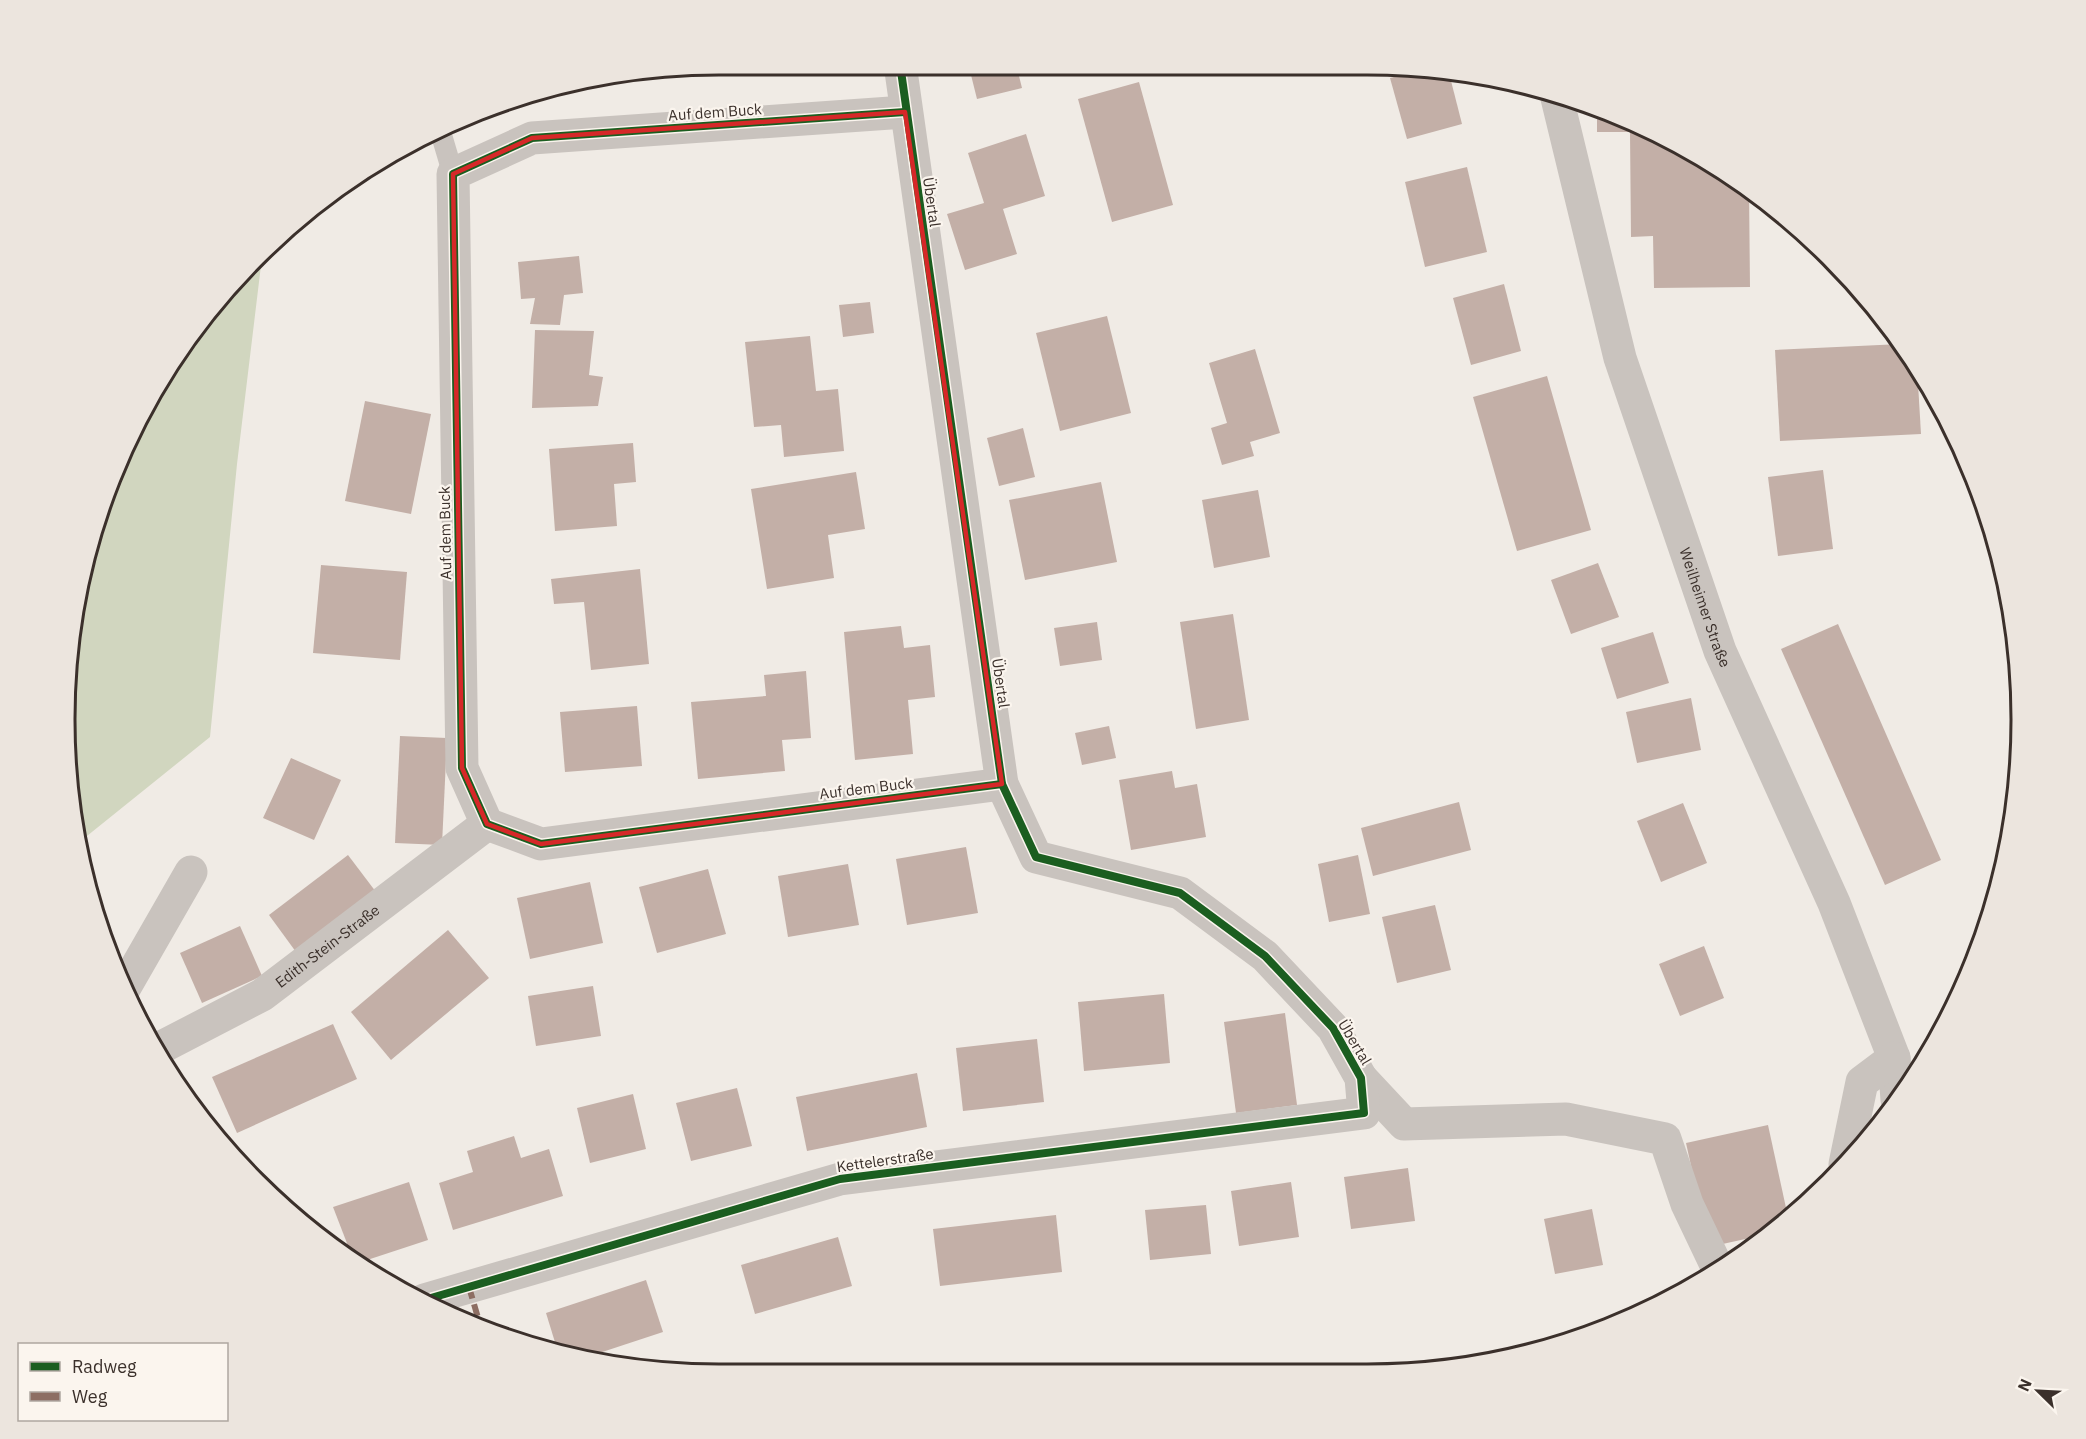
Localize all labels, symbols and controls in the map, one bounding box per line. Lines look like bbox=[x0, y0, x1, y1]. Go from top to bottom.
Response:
street label: Auf dem Buck bbox=[668, 99, 763, 125]
street label: Übertal bbox=[919, 176, 945, 228]
street label: Auf dem Buck bbox=[435, 486, 455, 580]
street label: Weilheimer Straße bbox=[1676, 545, 1736, 670]
street label: Übertal bbox=[988, 657, 1014, 709]
street label: Auf dem Buck bbox=[818, 773, 914, 803]
street label: Edith-Stein-Straße bbox=[271, 900, 383, 991]
street label: Übertal bbox=[1334, 1016, 1376, 1068]
street label: Kettelerstraße bbox=[835, 1144, 935, 1176]
legend bbox=[18, 1343, 228, 1421]
text: Radweg bbox=[72, 1355, 137, 1378]
north arrow bbox=[2008, 1361, 2068, 1421]
text: N bbox=[2013, 1376, 2036, 1394]
text: Weg bbox=[72, 1385, 108, 1408]

